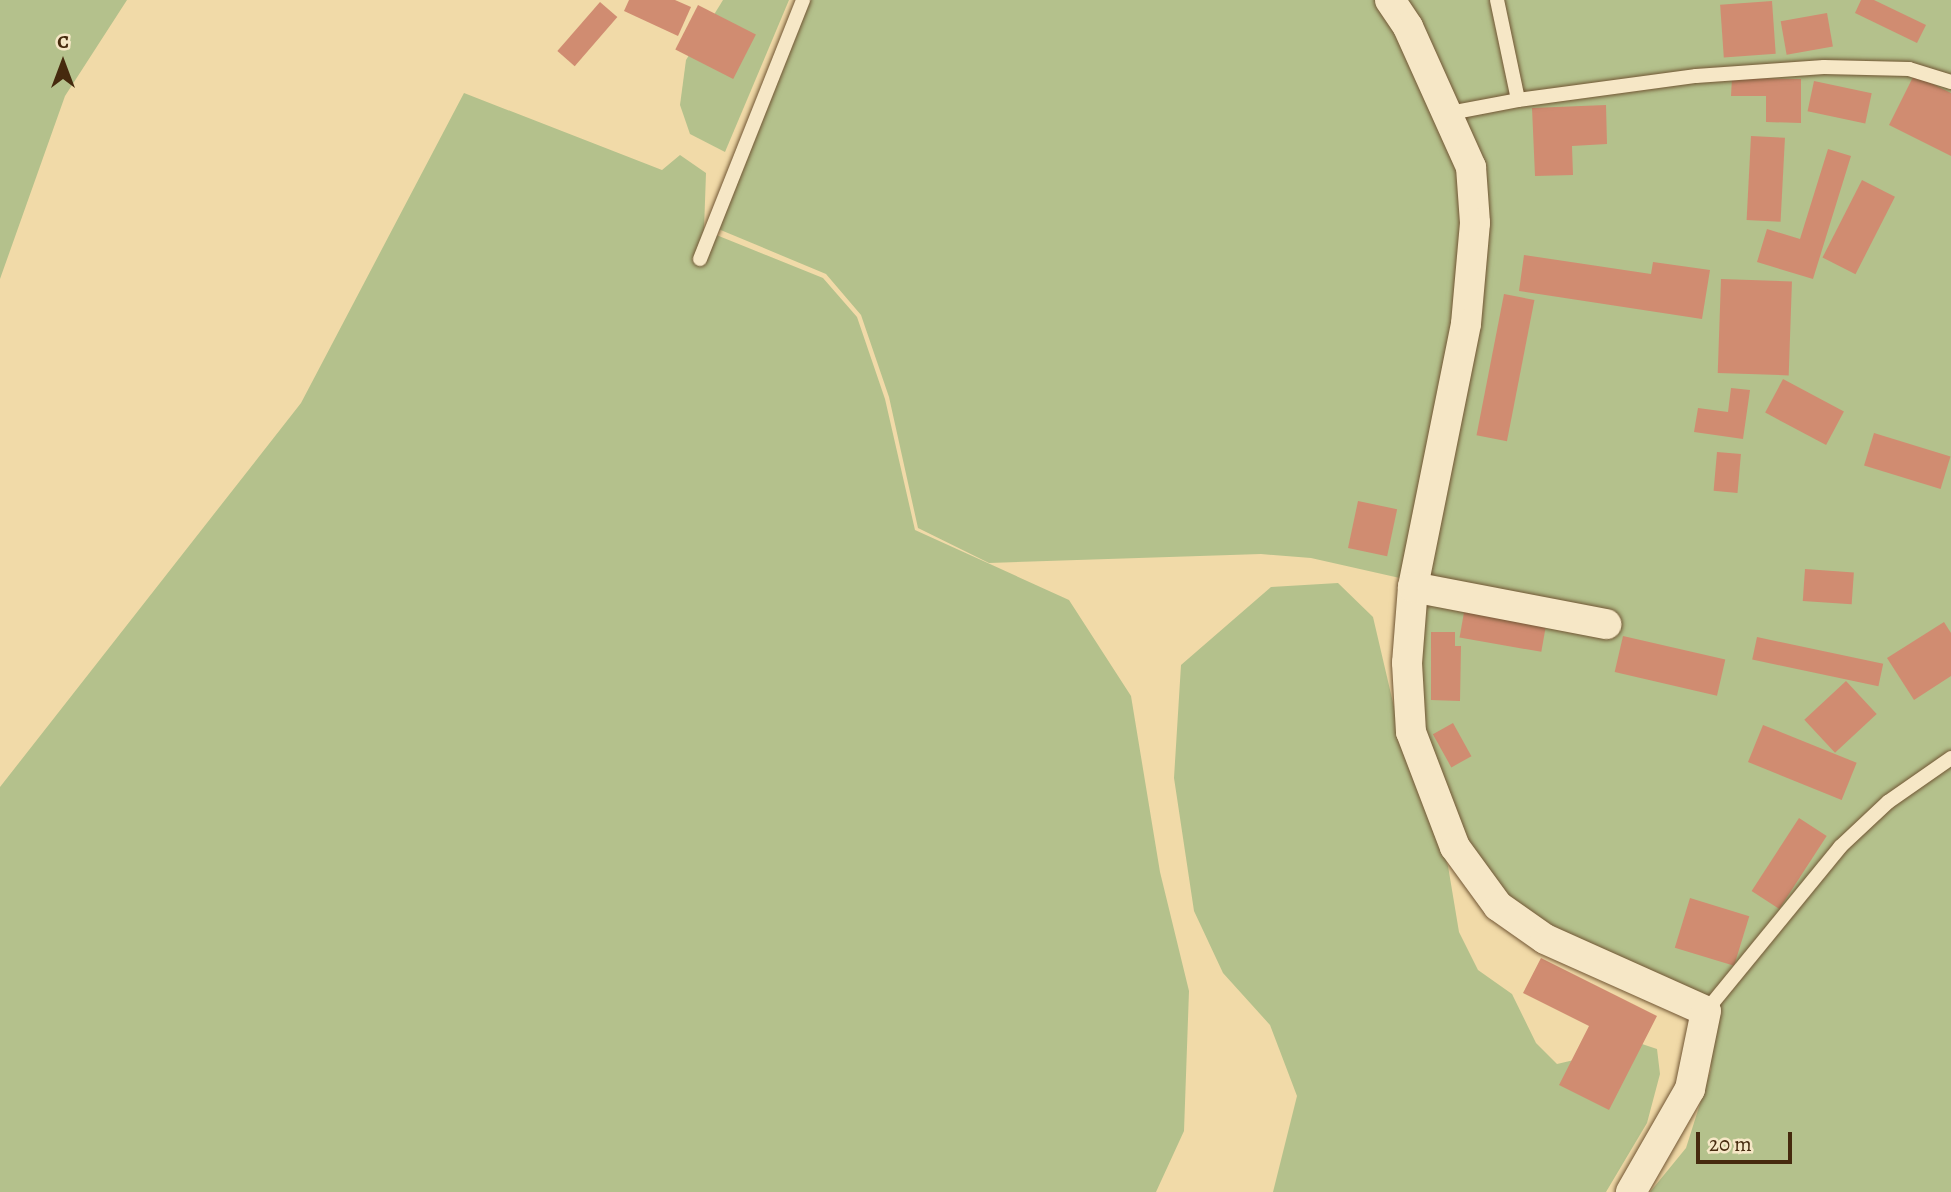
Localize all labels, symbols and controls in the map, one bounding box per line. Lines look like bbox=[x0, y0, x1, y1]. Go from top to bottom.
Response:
north arrow bbox=[28, 28, 98, 98]
text: С bbox=[57, 29, 69, 55]
scale bar bbox=[1699, 1118, 1795, 1162]
text: 20 m bbox=[1709, 1130, 1752, 1158]

